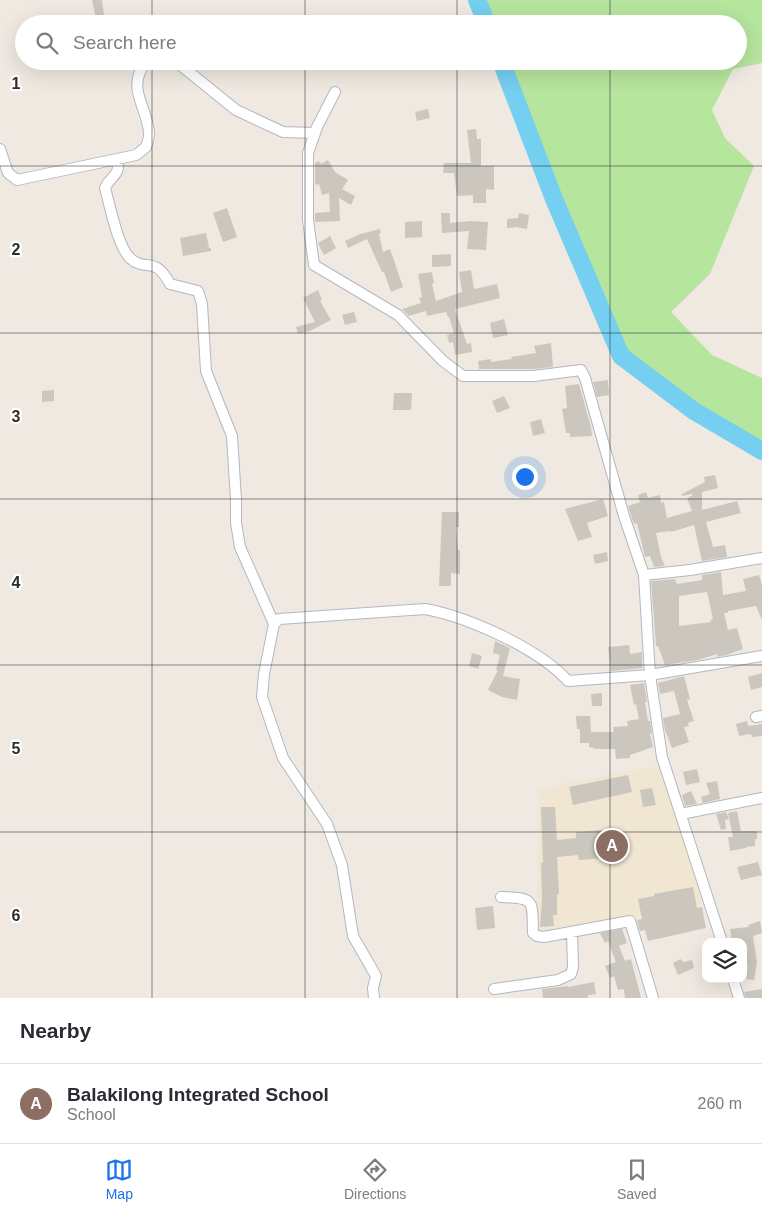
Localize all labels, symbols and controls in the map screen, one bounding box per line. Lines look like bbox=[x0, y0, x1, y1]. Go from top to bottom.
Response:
search box bbox=[15, 15, 747, 70]
icon: search bbox=[33, 29, 61, 57]
text: Search here bbox=[73, 32, 177, 53]
text: 1 bbox=[12, 75, 21, 92]
text: 2 bbox=[12, 241, 21, 258]
text: 3 bbox=[12, 408, 21, 425]
your location bbox=[512, 464, 538, 490]
text: 4 bbox=[12, 574, 21, 591]
text: 5 bbox=[12, 740, 21, 757]
pin: A bbox=[596, 827, 628, 865]
text: 6 bbox=[12, 907, 21, 924]
map controls bbox=[702, 938, 747, 983]
button: layers bbox=[702, 938, 747, 983]
text: Nearby bbox=[20, 1019, 91, 1042]
text: Balakilong Integrated School bbox=[67, 1084, 329, 1105]
text: A bbox=[30, 1095, 42, 1112]
text: 260 m bbox=[698, 1095, 742, 1112]
text: School bbox=[67, 1106, 116, 1123]
tab: Map bbox=[105, 1156, 133, 1202]
tab: Directions bbox=[344, 1156, 406, 1202]
tab: Saved bbox=[617, 1156, 657, 1202]

